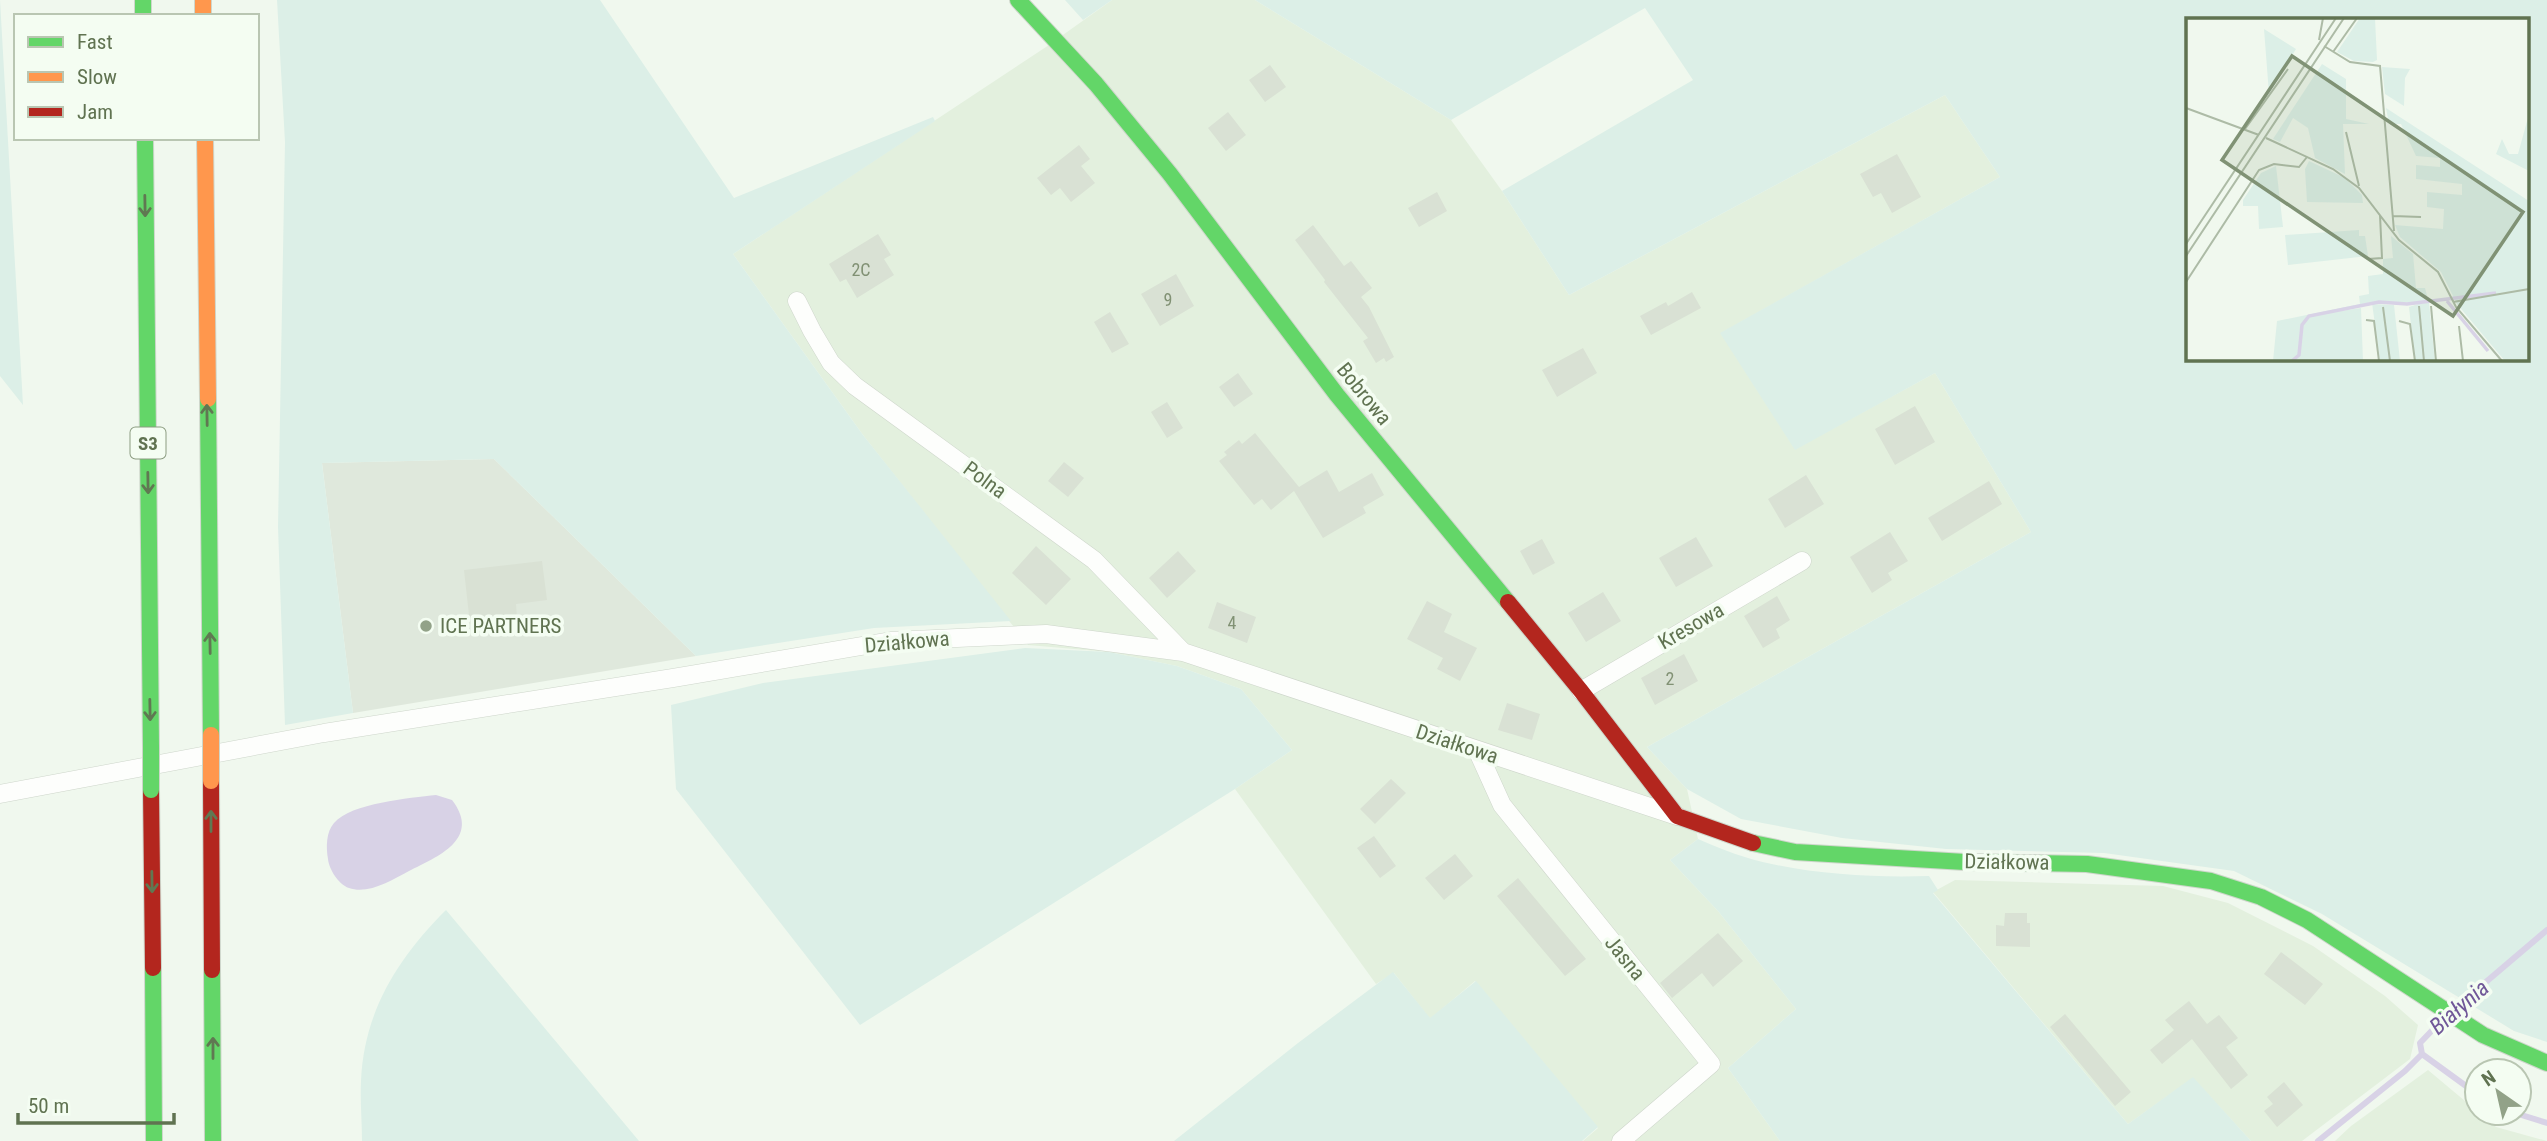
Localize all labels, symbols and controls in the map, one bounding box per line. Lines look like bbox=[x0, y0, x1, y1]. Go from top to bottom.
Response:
legend bbox=[14, 14, 259, 140]
inset map bbox=[2186, 18, 2530, 360]
text: Fast bbox=[77, 30, 113, 54]
text: Slow bbox=[77, 65, 117, 89]
text: Jam bbox=[77, 100, 113, 124]
one-way arrow bbox=[138, 195, 152, 218]
house number: 2C bbox=[851, 259, 871, 280]
house number: 9 bbox=[1164, 289, 1172, 310]
street label: Bobrowa bbox=[1332, 358, 1396, 430]
one-way arrow bbox=[200, 404, 214, 427]
road number: S3 bbox=[130, 428, 166, 458]
street label: Polna bbox=[959, 456, 1011, 504]
one-way arrow bbox=[141, 471, 155, 494]
street label: Kresowa bbox=[1654, 598, 1728, 654]
house number: 4 bbox=[1228, 612, 1237, 633]
place label: ICE PARTNERS bbox=[440, 614, 562, 638]
marker: ICE PARTNERS bbox=[418, 618, 434, 634]
street label: Działkowa bbox=[864, 626, 950, 658]
one-way arrow bbox=[203, 631, 216, 654]
house number: 2 bbox=[1666, 668, 1675, 689]
one-way arrow bbox=[143, 699, 157, 722]
street label: Działkowa bbox=[1413, 719, 1501, 769]
one-way arrow bbox=[204, 810, 218, 833]
street label: Działkowa bbox=[1964, 849, 2050, 875]
one-way arrow bbox=[145, 871, 159, 894]
street label: Jasna bbox=[1600, 931, 1650, 985]
water label: Białynia bbox=[2424, 974, 2494, 1040]
one-way arrow bbox=[206, 1037, 220, 1060]
north arrow bbox=[2463, 1057, 2533, 1127]
text: N bbox=[2478, 1066, 2500, 1091]
scale bar bbox=[18, 1082, 173, 1126]
text: 50 m bbox=[28, 1094, 69, 1118]

